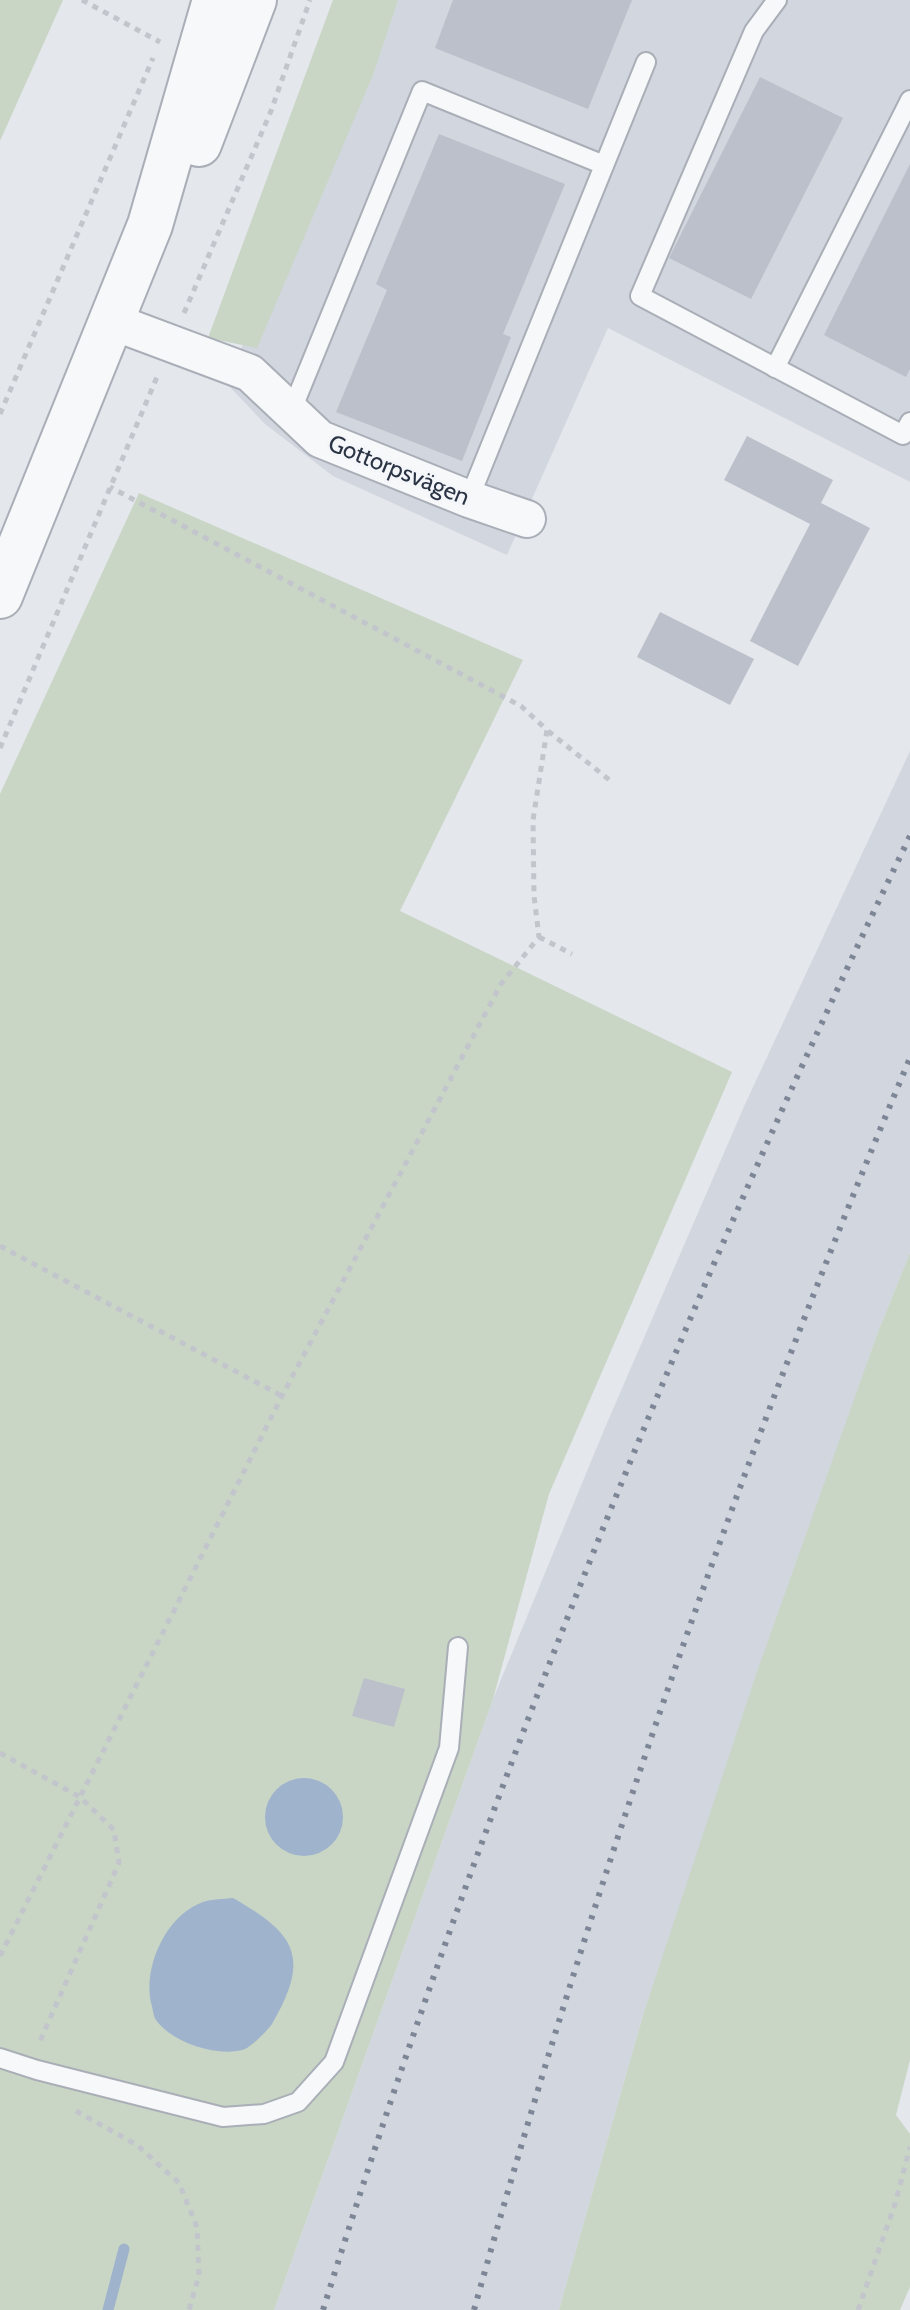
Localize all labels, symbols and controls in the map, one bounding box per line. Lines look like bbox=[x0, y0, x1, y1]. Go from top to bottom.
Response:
street label: Gottorpsvägen bbox=[324, 428, 474, 511]

